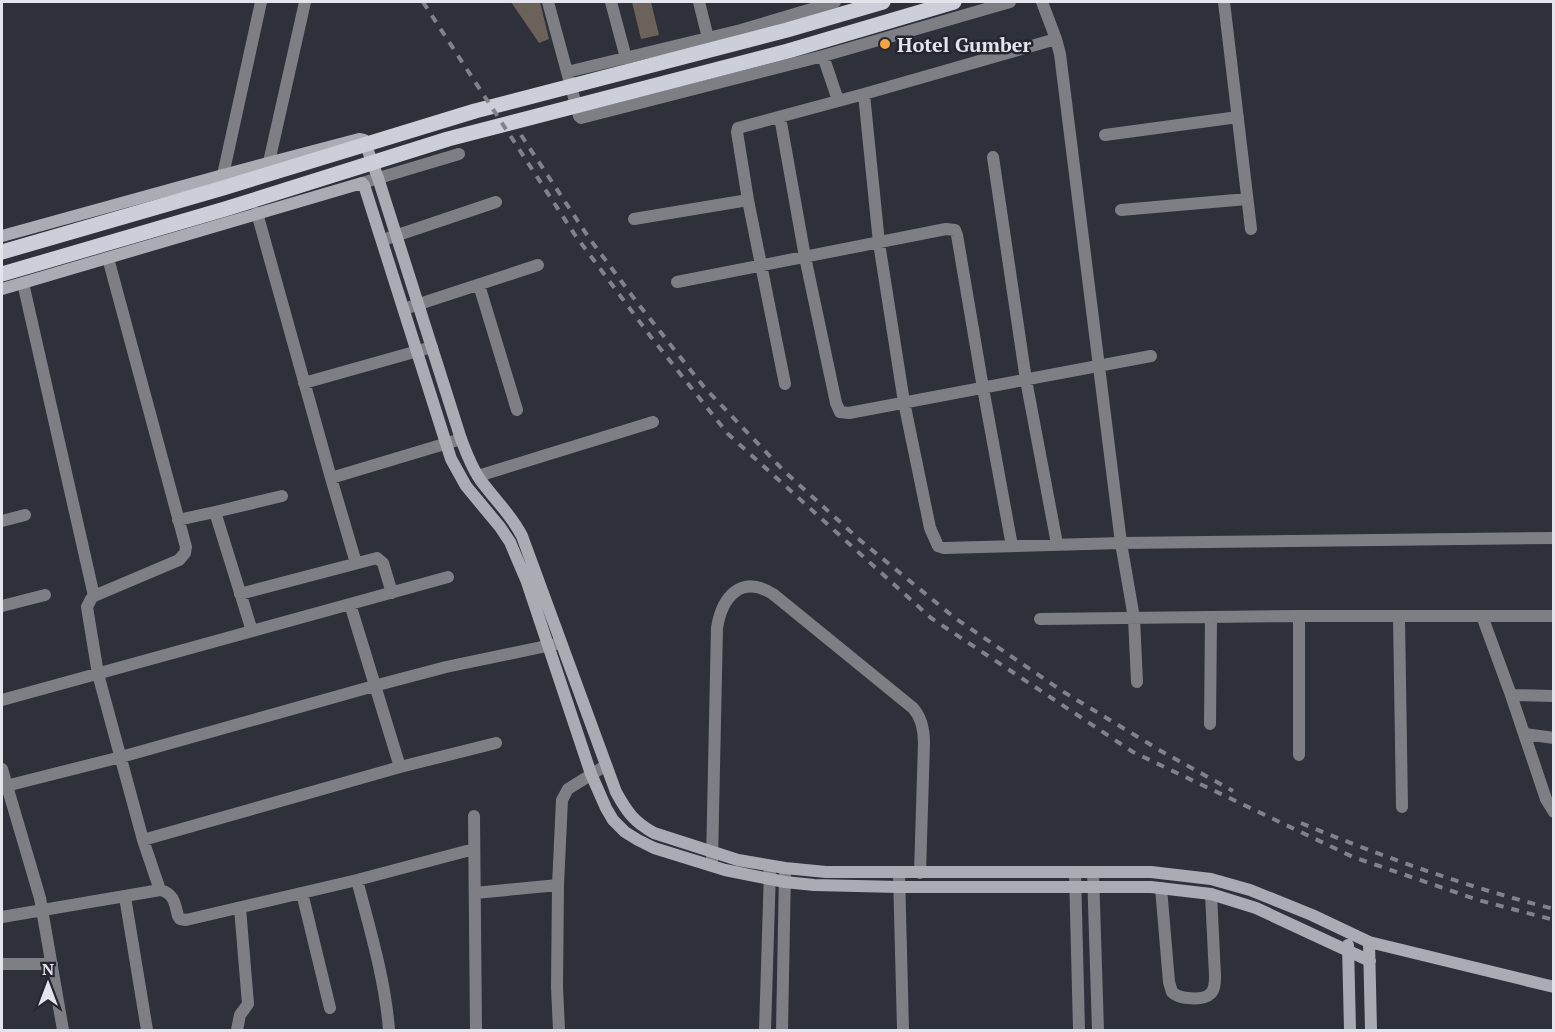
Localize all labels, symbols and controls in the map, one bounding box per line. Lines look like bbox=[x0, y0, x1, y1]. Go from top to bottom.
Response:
place label: Hotel Gumber bbox=[897, 31, 1031, 58]
marker: Hotel Gumber bbox=[878, 37, 892, 51]
north arrow bbox=[18, 954, 78, 1014]
text: N bbox=[42, 958, 54, 980]

